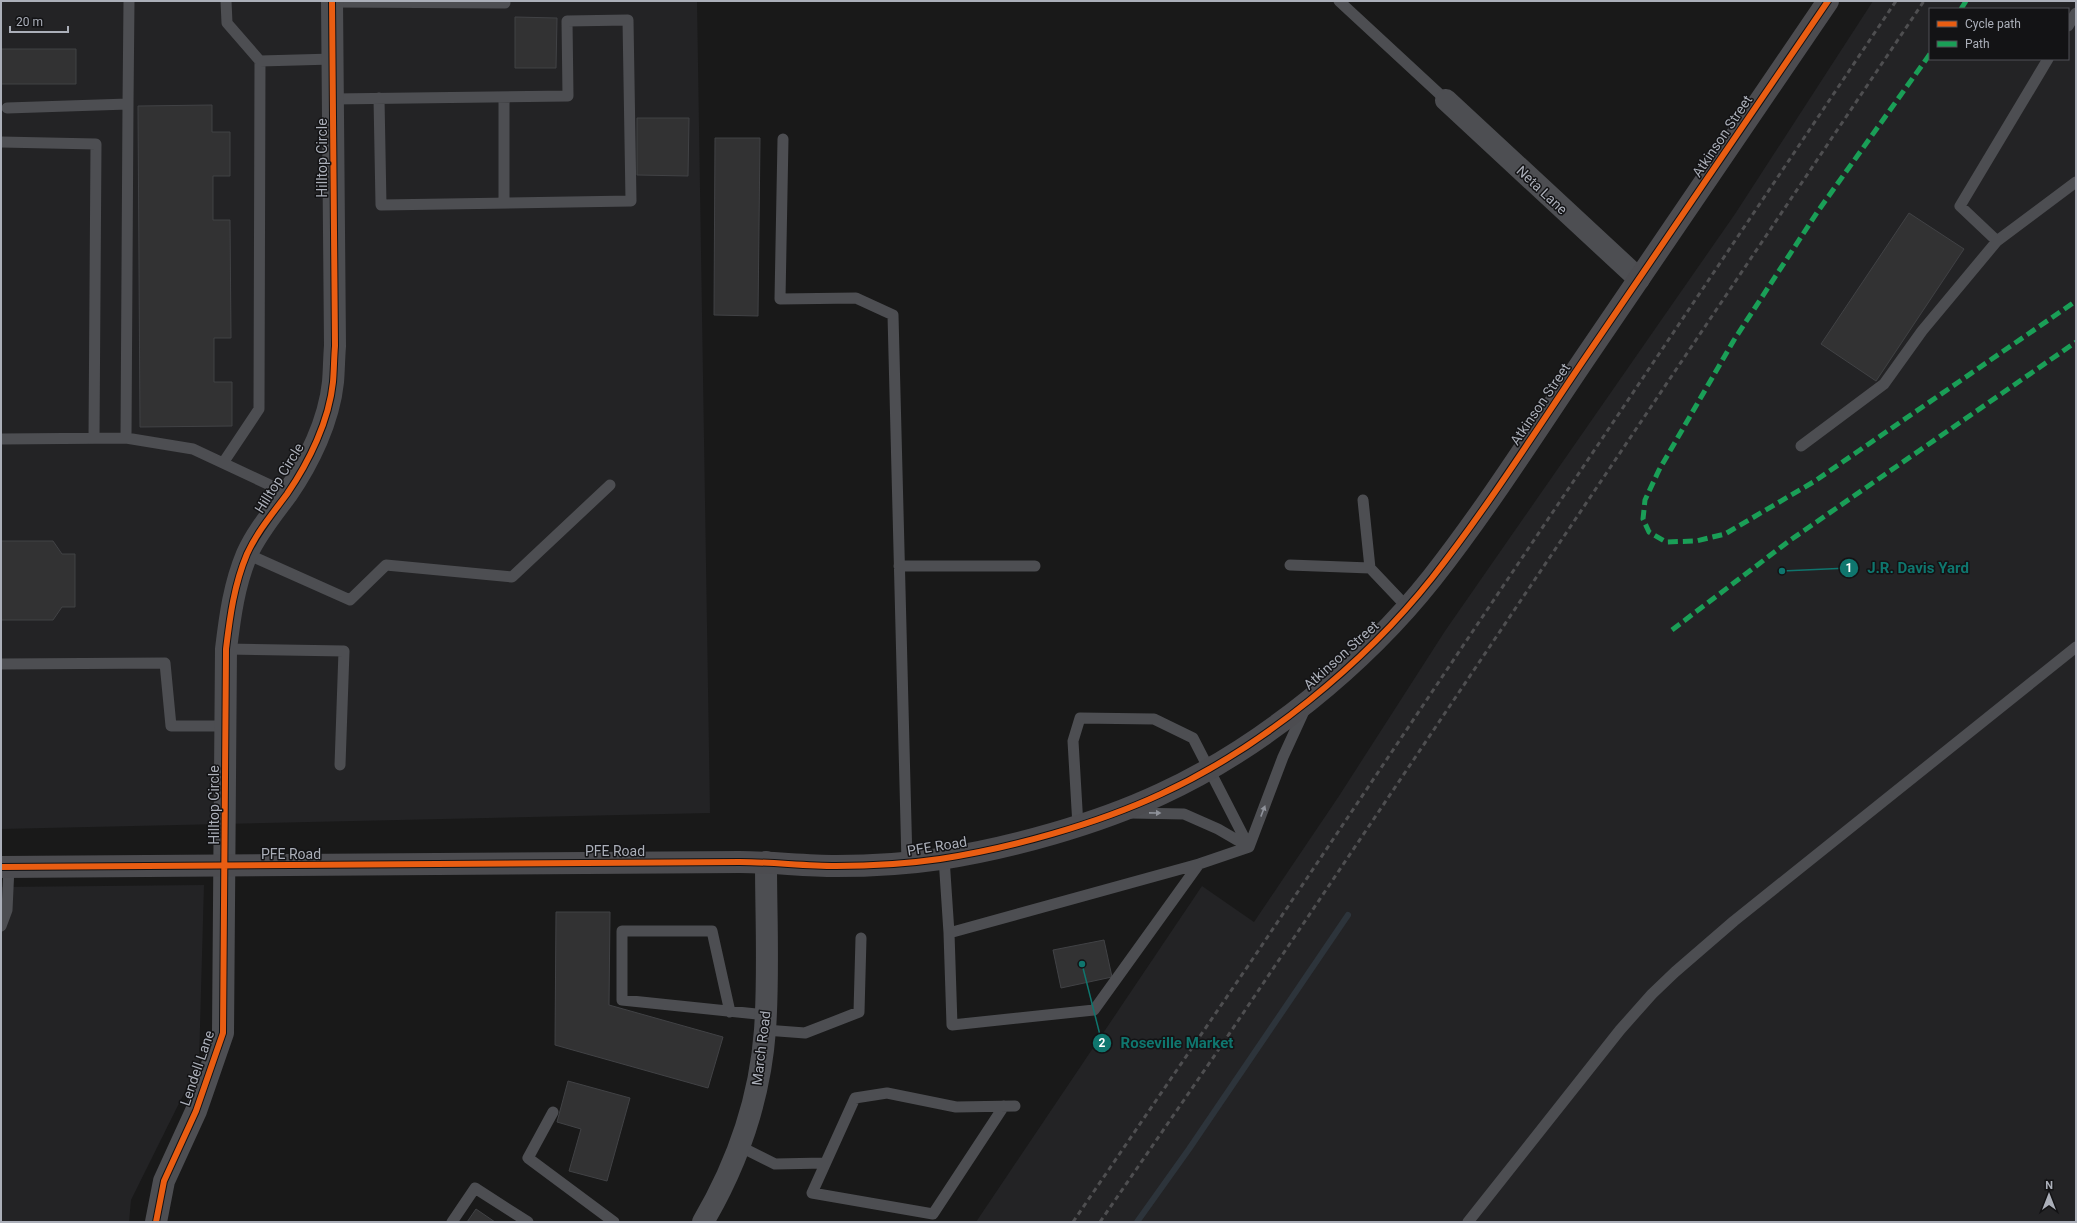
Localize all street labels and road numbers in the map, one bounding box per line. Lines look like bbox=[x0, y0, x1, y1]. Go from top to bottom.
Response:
street label: Atkinson Street bbox=[1689, 92, 1755, 180]
street label: Hilltop Circle bbox=[314, 118, 330, 198]
street label: Neta Lane bbox=[1513, 163, 1571, 217]
street label: Atkinson Street bbox=[1507, 360, 1573, 448]
street label: Hilltop Circle bbox=[251, 440, 307, 516]
street label: Atkinson Street bbox=[1300, 617, 1382, 693]
street label: Hilltop Circle bbox=[206, 765, 222, 845]
street label: PFE Road bbox=[906, 833, 968, 859]
street label: PFE Road bbox=[585, 843, 645, 859]
street label: PFE Road bbox=[261, 846, 321, 862]
street label: March Road bbox=[748, 1010, 774, 1086]
street label: Lendell Lane bbox=[177, 1028, 217, 1108]

